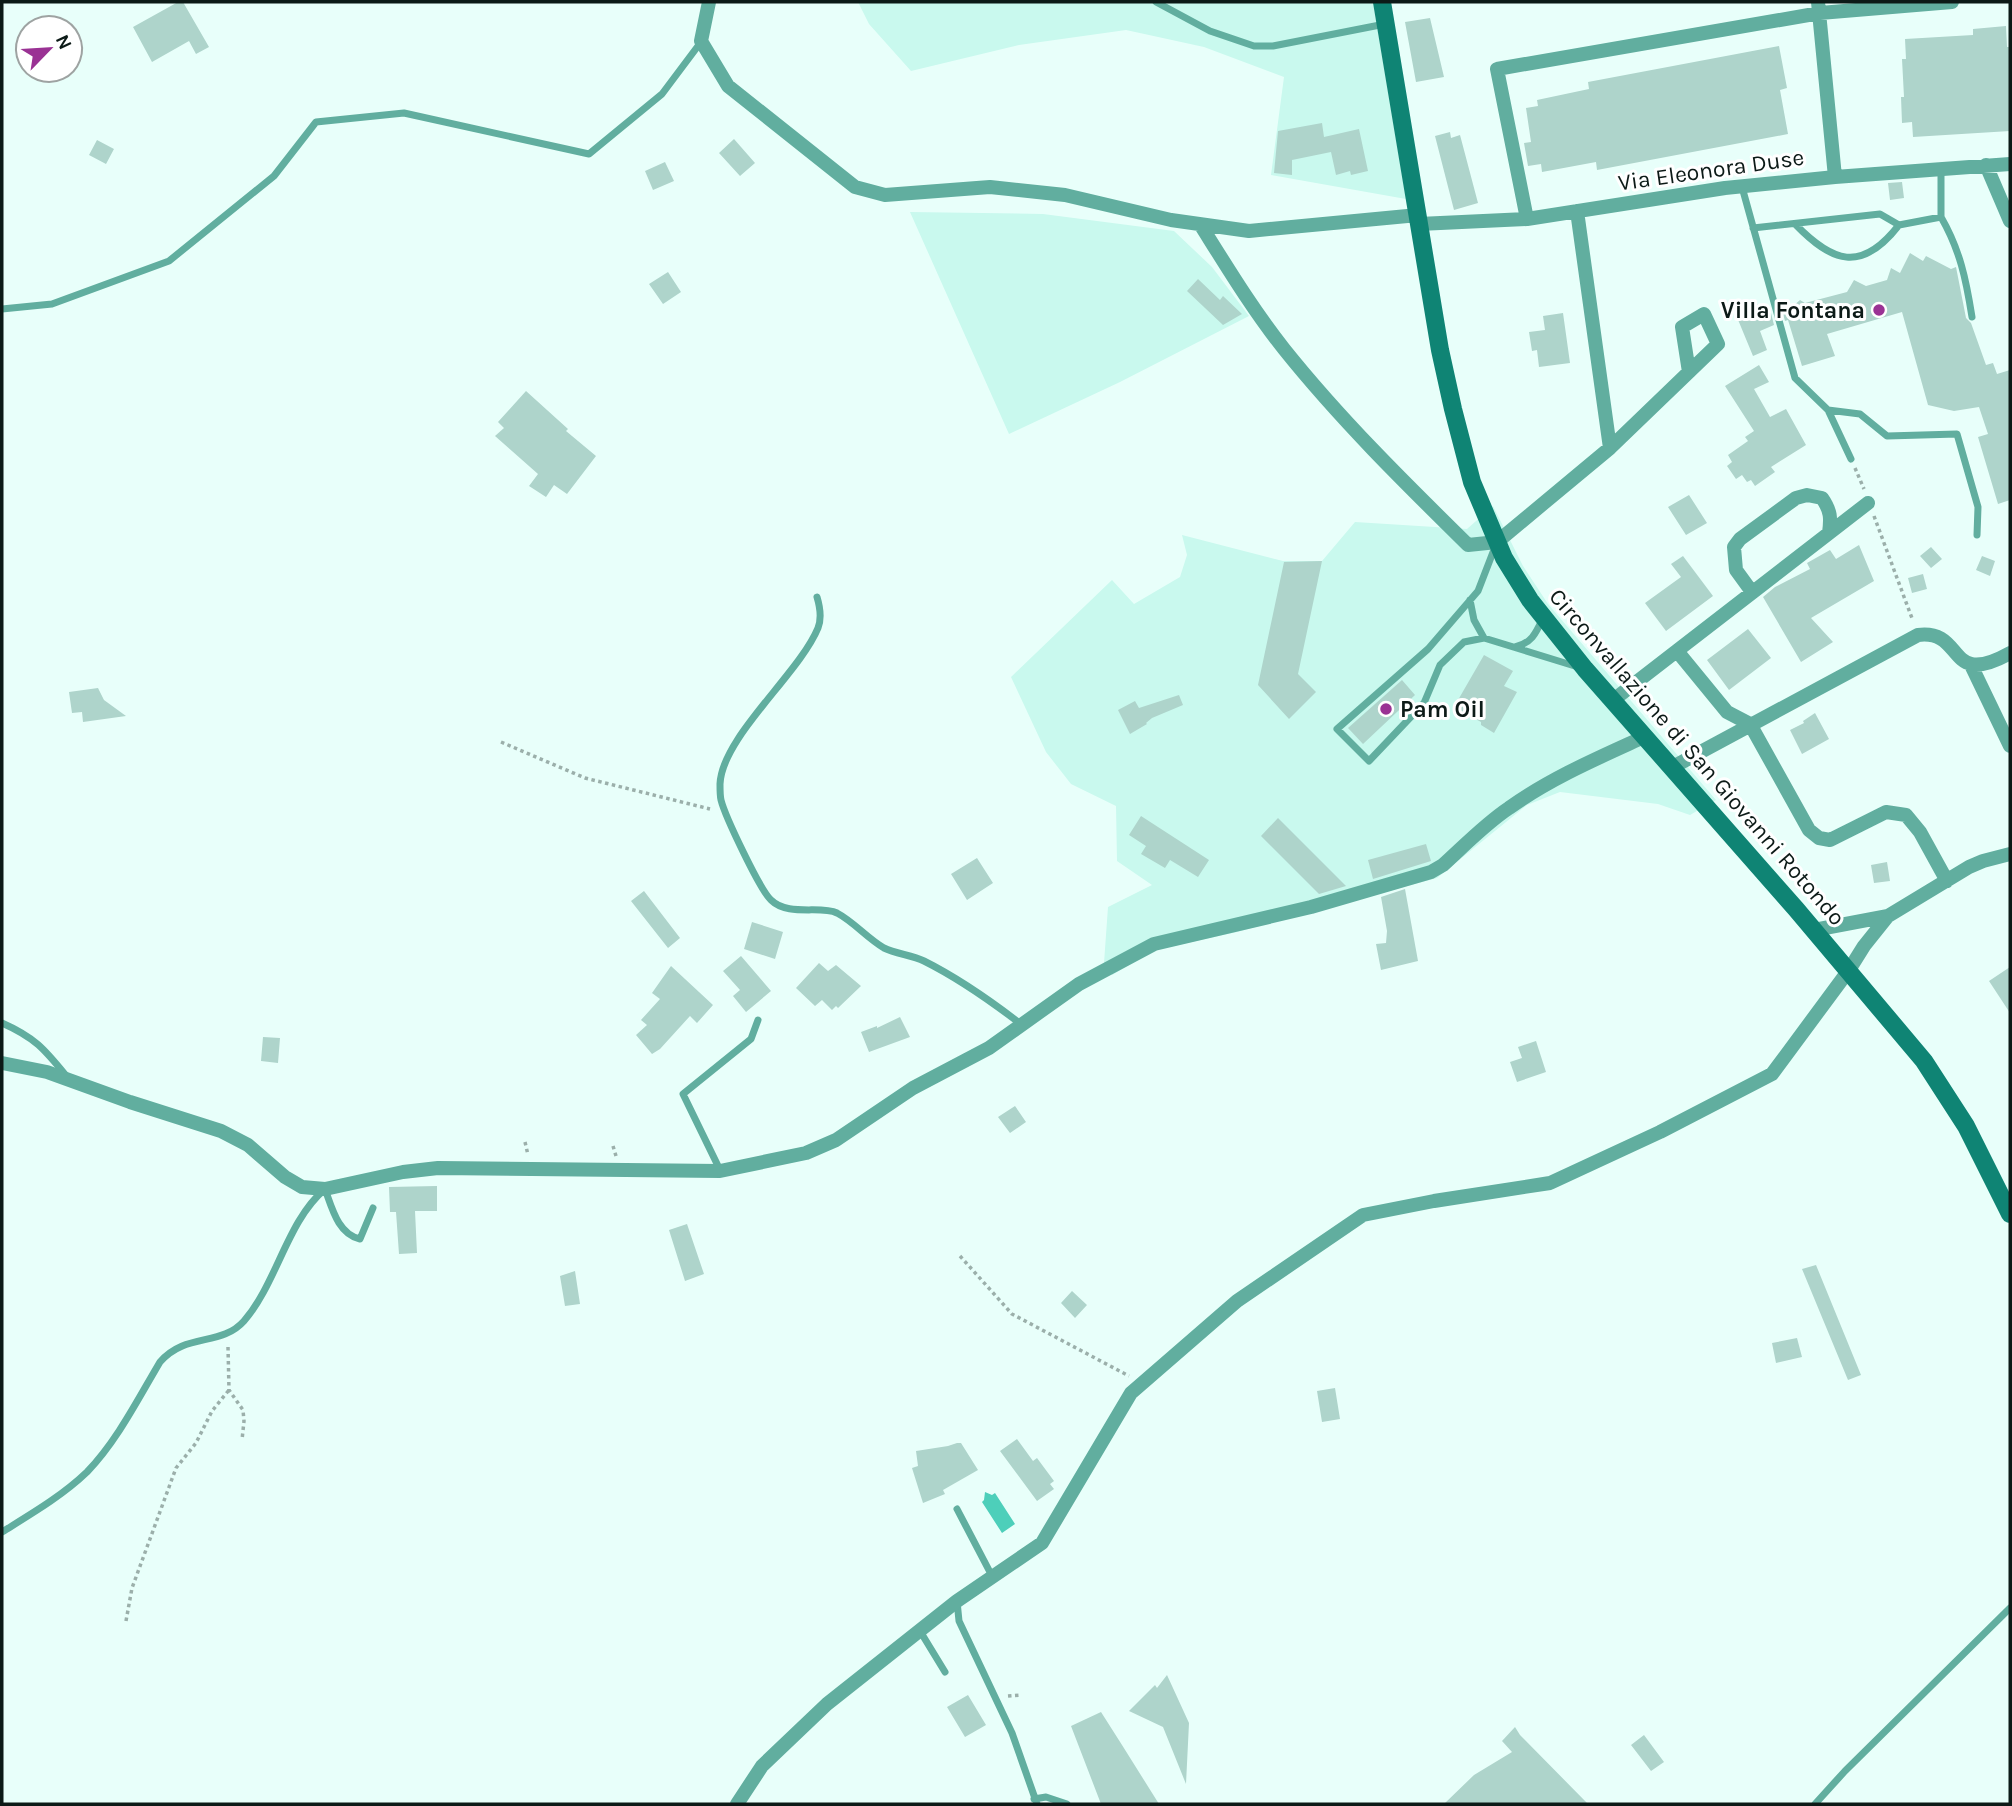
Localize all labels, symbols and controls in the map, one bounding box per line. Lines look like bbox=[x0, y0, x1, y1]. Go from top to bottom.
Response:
north arrow bbox=[14, 14, 84, 84]
text: N bbox=[51, 31, 76, 53]
street label: Via Eleonora Duse bbox=[1616, 144, 1806, 196]
place label: Villa Fontana bbox=[1721, 297, 1865, 324]
marker: Villa Fontana bbox=[1871, 302, 1887, 318]
street label: Circonvallazione di San Giovanni Rotondo bbox=[1543, 583, 1851, 931]
place label: Pam Oil bbox=[1400, 696, 1485, 723]
marker: Pam Oil bbox=[1378, 701, 1394, 717]

